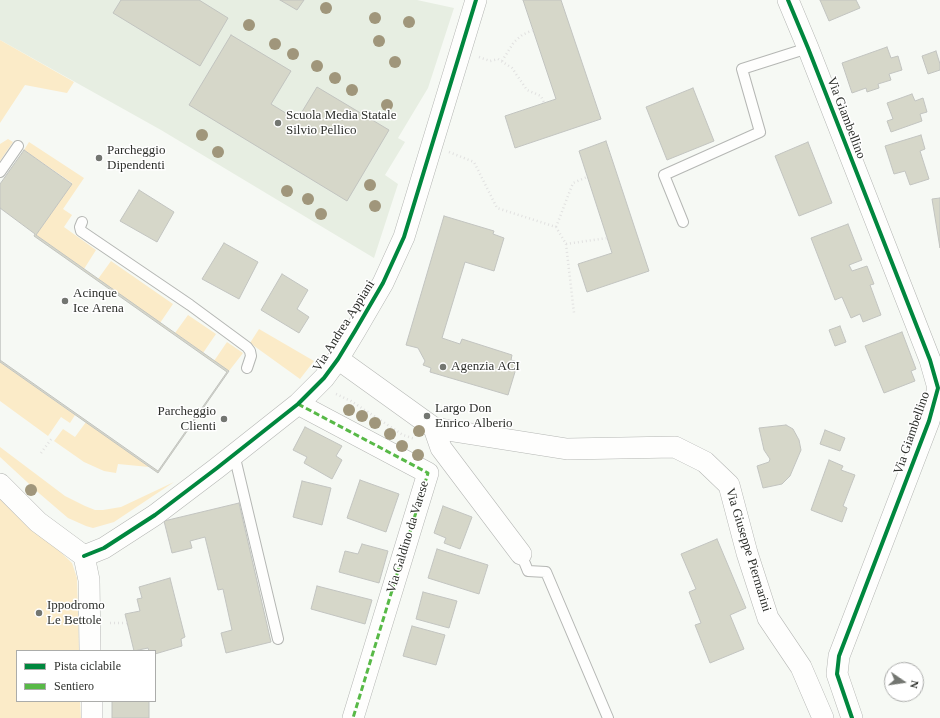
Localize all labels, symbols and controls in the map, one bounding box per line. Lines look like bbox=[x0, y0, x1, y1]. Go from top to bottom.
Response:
street label: Via Giambellino bbox=[823, 75, 869, 161]
place label: Scuola Media Statale Silvio Pellico bbox=[286, 108, 396, 139]
marker: Scuola Media Statale Silvio Pellico bbox=[273, 118, 283, 128]
place label: Parcheggio Dipendenti bbox=[107, 143, 165, 174]
marker: Parcheggio Dipendenti bbox=[94, 153, 104, 163]
street label: Via Andrea Appiani bbox=[310, 278, 378, 374]
place label: Acinque Ice Arena bbox=[73, 286, 124, 317]
marker: Acinque Ice Arena bbox=[60, 296, 70, 306]
place label: Agenzia ACI bbox=[451, 359, 520, 375]
marker: Agenzia ACI bbox=[438, 362, 448, 372]
street label: Via Giambellino bbox=[891, 390, 933, 476]
place label: Largo Don Enrico Alberio bbox=[435, 401, 513, 432]
place label: Parcheggio Clienti bbox=[158, 404, 216, 435]
marker: Largo Don Enrico Alberio bbox=[422, 411, 432, 421]
marker: Parcheggio Clienti bbox=[219, 414, 229, 424]
street label: Via Galdino da Varese bbox=[384, 479, 432, 595]
street label: Via Giuseppe Piermarini bbox=[722, 486, 774, 614]
place label: Ippodromo Le Bettole bbox=[47, 598, 105, 629]
marker: Ippodromo Le Bettole bbox=[34, 608, 44, 618]
legend bbox=[16, 650, 156, 702]
text: Pista ciclabile bbox=[54, 659, 121, 673]
north arrow bbox=[884, 662, 924, 702]
text: Sentiero bbox=[54, 679, 94, 693]
text: N bbox=[908, 679, 921, 690]

